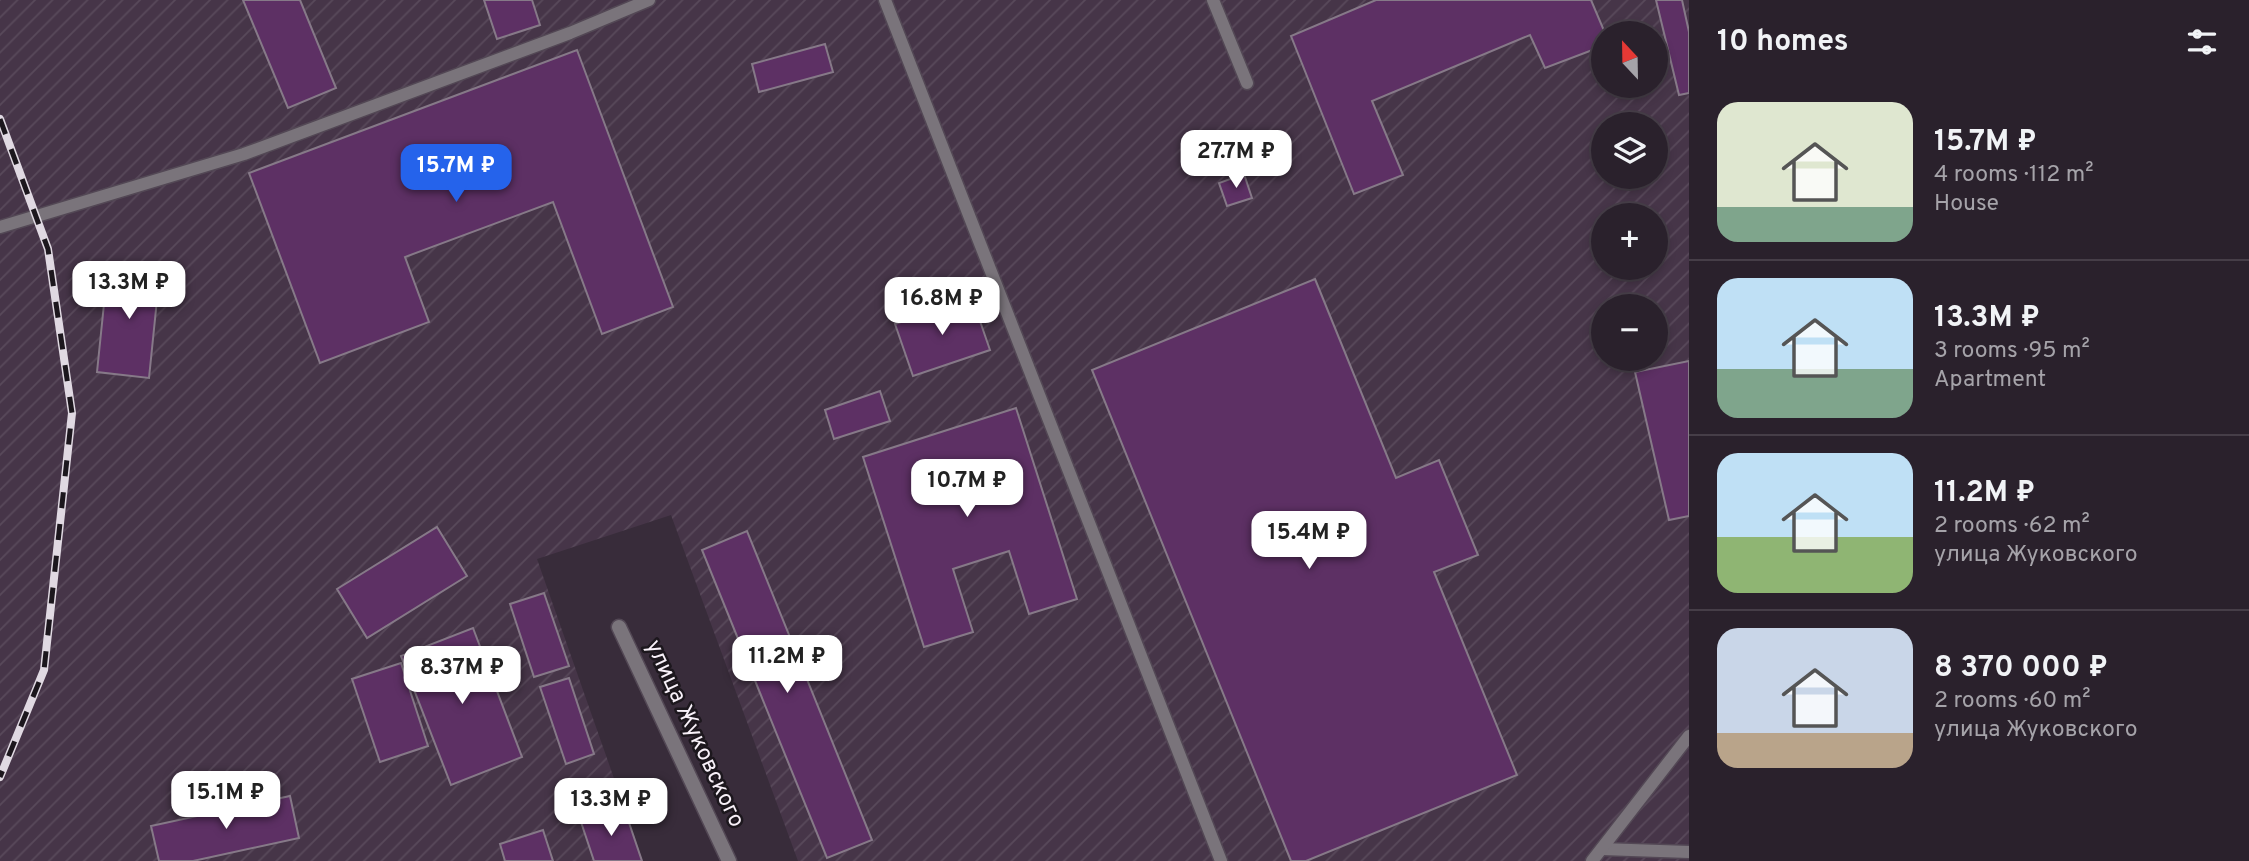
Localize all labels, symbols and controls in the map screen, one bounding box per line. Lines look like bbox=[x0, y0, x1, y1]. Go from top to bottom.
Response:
north arrow bbox=[1591, 21, 1668, 98]
map controls bbox=[1591, 21, 1668, 371]
icon: filters bbox=[2183, 23, 2221, 61]
text: 10 homes bbox=[1717, 24, 1848, 61]
button: layers bbox=[1591, 112, 1668, 189]
text: 15.7M ₽ bbox=[1934, 124, 2037, 161]
pin: 27.7M ₽ bbox=[1171, 130, 1301, 190]
icon: home bbox=[1773, 130, 1857, 214]
text: 27.7M ₽ bbox=[1197, 138, 1275, 167]
pin: 15.7M ₽ bbox=[391, 144, 521, 204]
text: 15.7M ₽ bbox=[417, 152, 495, 181]
text: 4 rooms · 112 m² bbox=[1934, 161, 2094, 190]
text: House bbox=[1934, 190, 1999, 219]
button: + bbox=[1591, 203, 1668, 280]
pin: 13.3M ₽ bbox=[64, 262, 194, 321]
text: 13.3M ₽ bbox=[88, 269, 170, 298]
pin: 16.8M ₽ bbox=[877, 278, 1007, 337]
text: 16.8M ₽ bbox=[901, 285, 983, 314]
button: − bbox=[1591, 294, 1668, 371]
text: 13.3M ₽ bbox=[1934, 300, 2040, 337]
icon: home bbox=[1773, 306, 1857, 390]
text: 3 rooms · 95 m² bbox=[1934, 337, 2090, 366]
text: Apartment bbox=[1934, 366, 2046, 395]
pin: 10.7M ₽ bbox=[902, 460, 1032, 519]
text: 10.7M ₽ bbox=[927, 467, 1007, 496]
text: 11.2M ₽ bbox=[1934, 475, 2035, 512]
icon: home bbox=[1773, 481, 1857, 565]
pin: 15.4M ₽ bbox=[1244, 512, 1374, 571]
text: 2 rooms · 62 m² bbox=[1934, 512, 2090, 541]
text: 15.4M ₽ bbox=[1267, 519, 1351, 548]
text: улица Жуковского bbox=[1934, 541, 2138, 570]
street label: улица Жуковского bbox=[638, 636, 750, 832]
pin: 11.2M ₽ bbox=[722, 636, 852, 695]
text: 11.2M ₽ bbox=[748, 643, 826, 672]
pin: 8.37M ₽ bbox=[397, 646, 527, 706]
text: 8 370 000 ₽ bbox=[1934, 650, 2108, 687]
text: 8.37M ₽ bbox=[420, 654, 504, 683]
icon: home bbox=[1773, 656, 1857, 740]
text: 2 rooms · 60 m² bbox=[1934, 687, 2091, 716]
text: улица Жуковского bbox=[1934, 716, 2138, 745]
pin: 15.1M ₽ bbox=[161, 772, 291, 831]
pin: 13.3M ₽ bbox=[546, 778, 676, 838]
text: 15.1M ₽ bbox=[187, 779, 265, 808]
text: 13.3M ₽ bbox=[570, 786, 652, 815]

